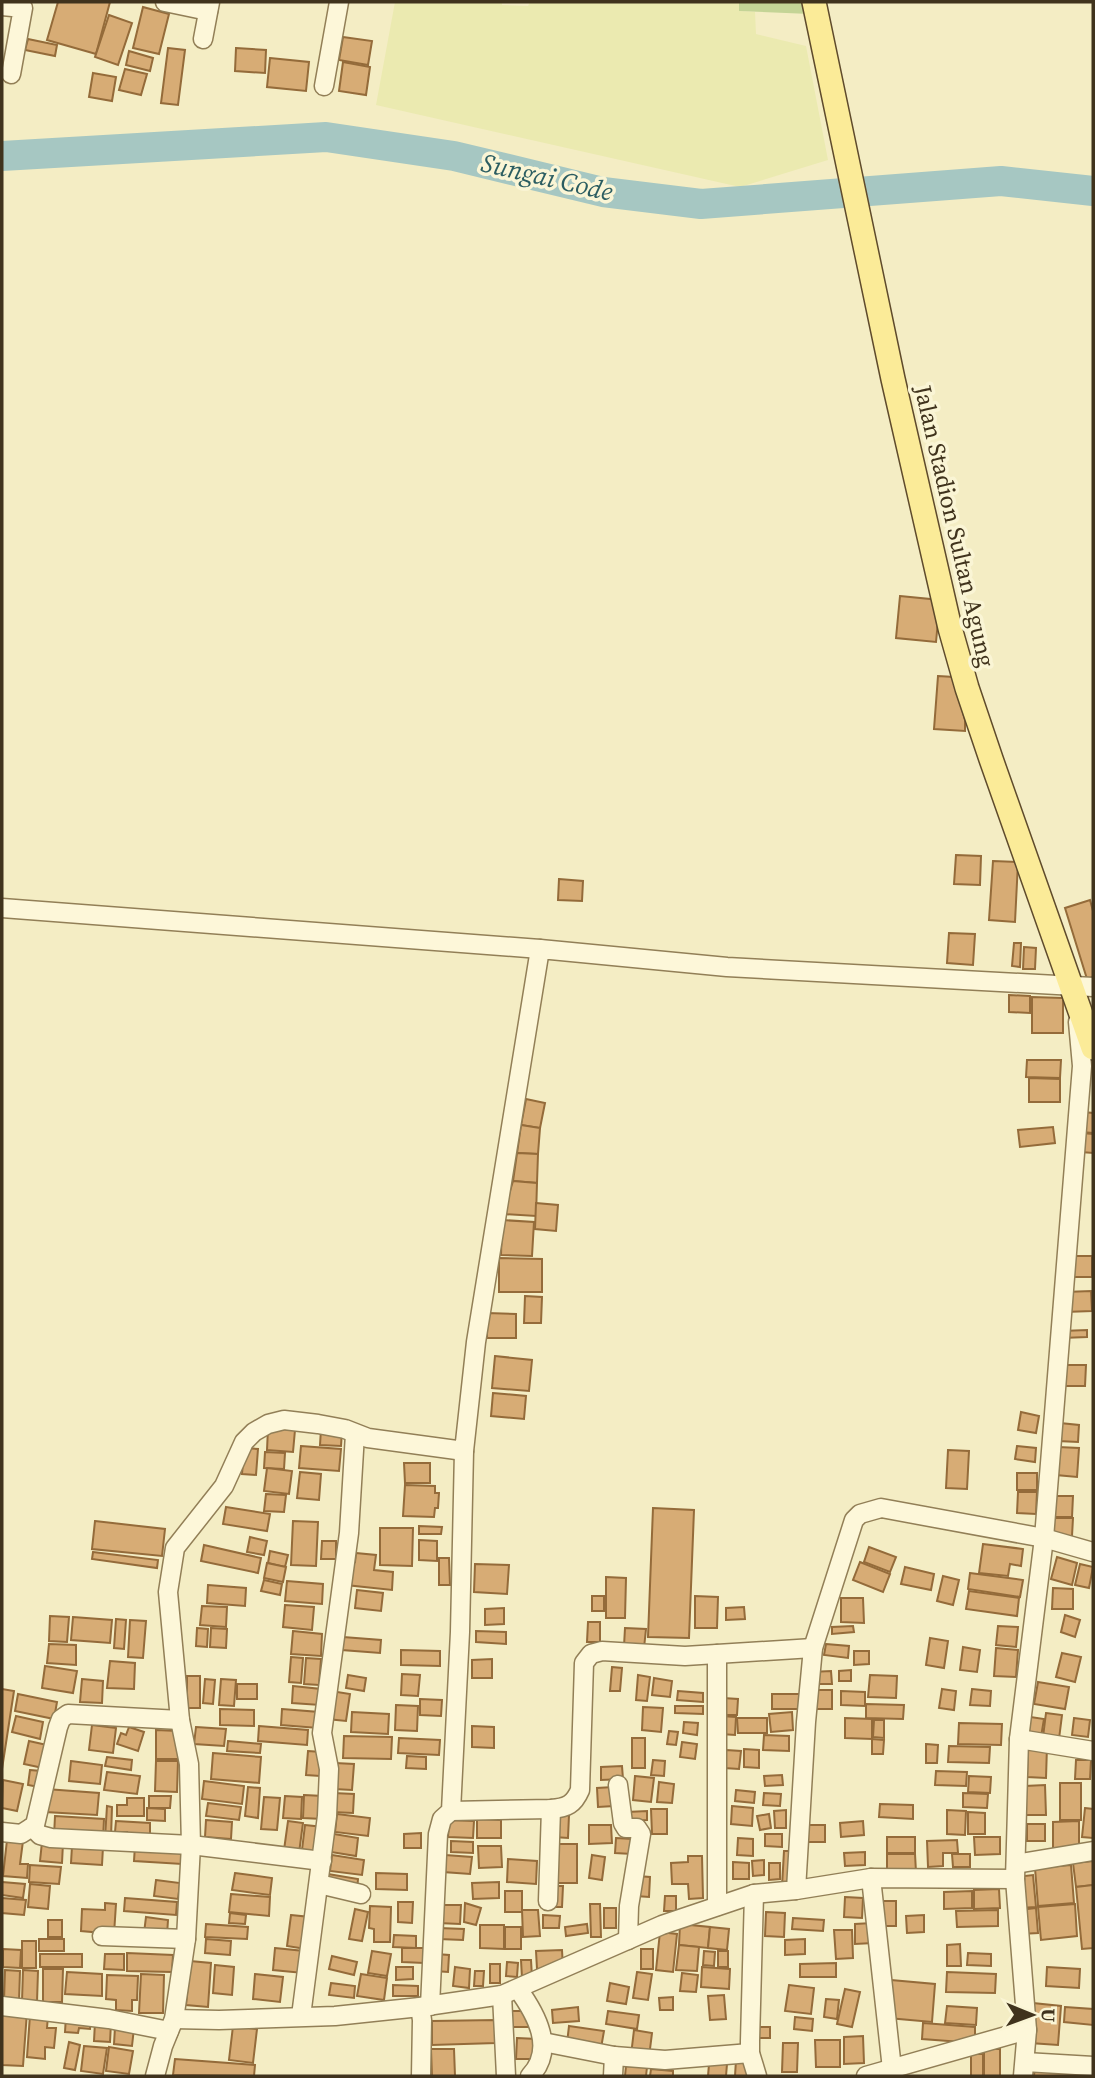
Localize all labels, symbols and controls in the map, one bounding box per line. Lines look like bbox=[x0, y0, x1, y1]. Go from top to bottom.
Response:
water label: Sungai Code bbox=[478, 144, 617, 210]
street label: Jalan Stadion Sultan Agung bbox=[906, 381, 1004, 670]
north arrow bbox=[997, 1980, 1067, 2050]
text: U bbox=[1036, 2008, 1062, 2023]

